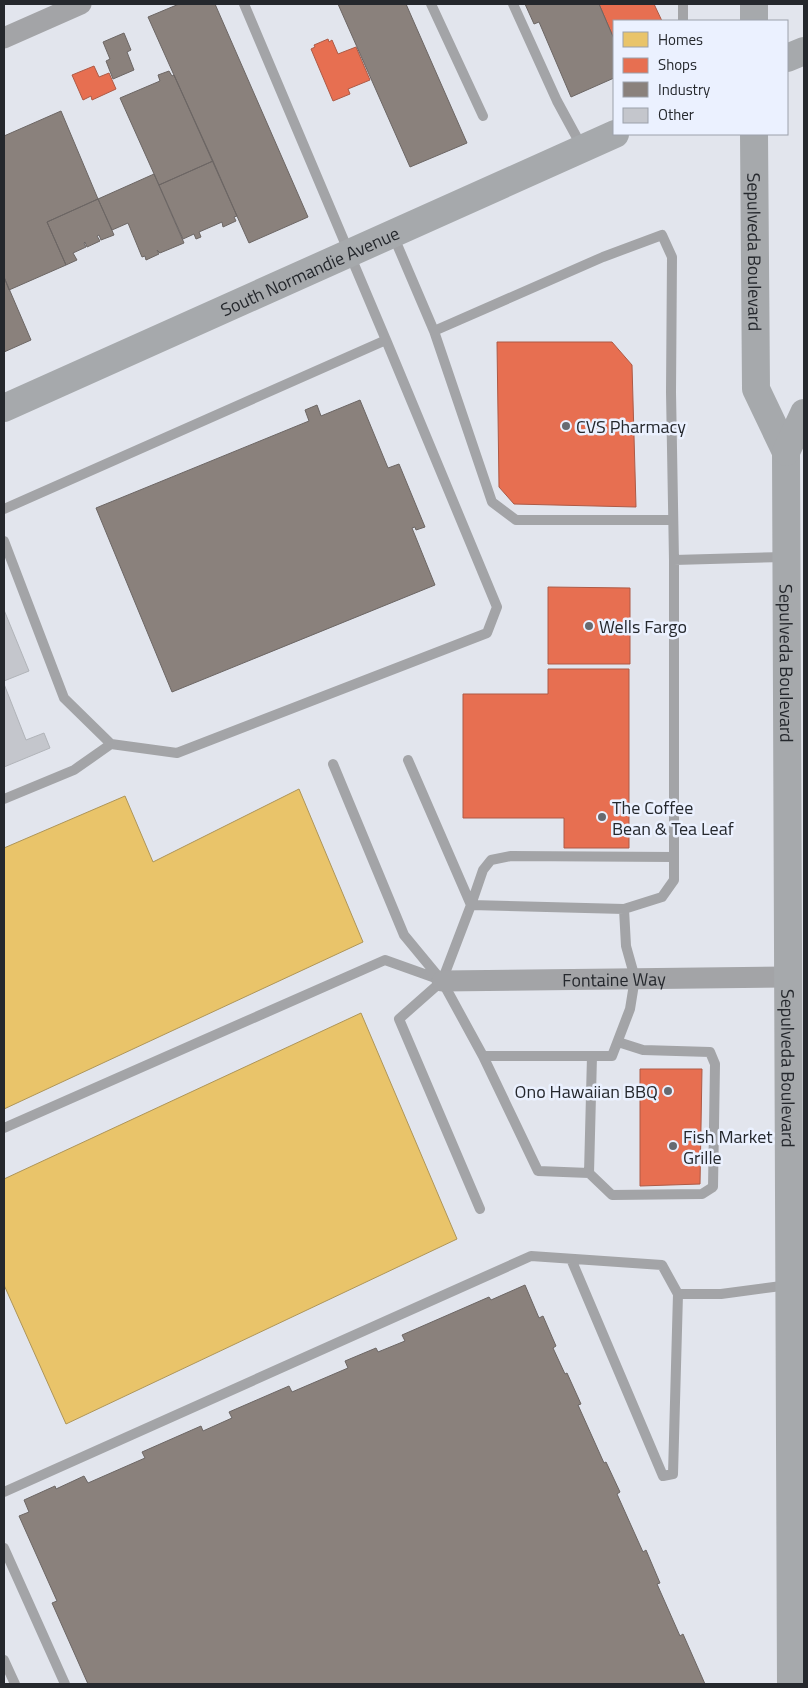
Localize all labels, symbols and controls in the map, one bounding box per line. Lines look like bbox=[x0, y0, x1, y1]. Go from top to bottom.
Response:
legend bbox=[613, 20, 788, 135]
text: Homes bbox=[658, 28, 703, 51]
text: Shops bbox=[658, 53, 697, 76]
text: Industry bbox=[658, 78, 710, 101]
text: Other bbox=[658, 103, 694, 126]
street label: Sepulveda Boulevard bbox=[741, 173, 769, 331]
street label: South Normandie Avenue bbox=[216, 219, 403, 323]
place label: CVS Pharmacy bbox=[576, 413, 686, 440]
marker: CVS Pharmacy bbox=[560, 420, 572, 432]
street label: Sepulveda Boulevard bbox=[773, 584, 801, 743]
place label: Wells Fargo bbox=[599, 613, 687, 640]
marker: Wells Fargo bbox=[583, 620, 595, 632]
place label: The Coffee Bean & Tea Leaf bbox=[612, 794, 734, 842]
marker: The Coffee Bean & Tea Leaf bbox=[596, 811, 608, 823]
street label: Fontaine Way bbox=[562, 965, 666, 993]
street label: Sepulveda Boulevard bbox=[775, 989, 802, 1148]
place label: Ono Hawaiian BBQ bbox=[515, 1078, 658, 1105]
marker: Ono Hawaiian BBQ bbox=[662, 1085, 674, 1097]
place label: Fish Market Grille bbox=[683, 1123, 773, 1171]
marker: Fish Market Grille bbox=[667, 1140, 679, 1152]

